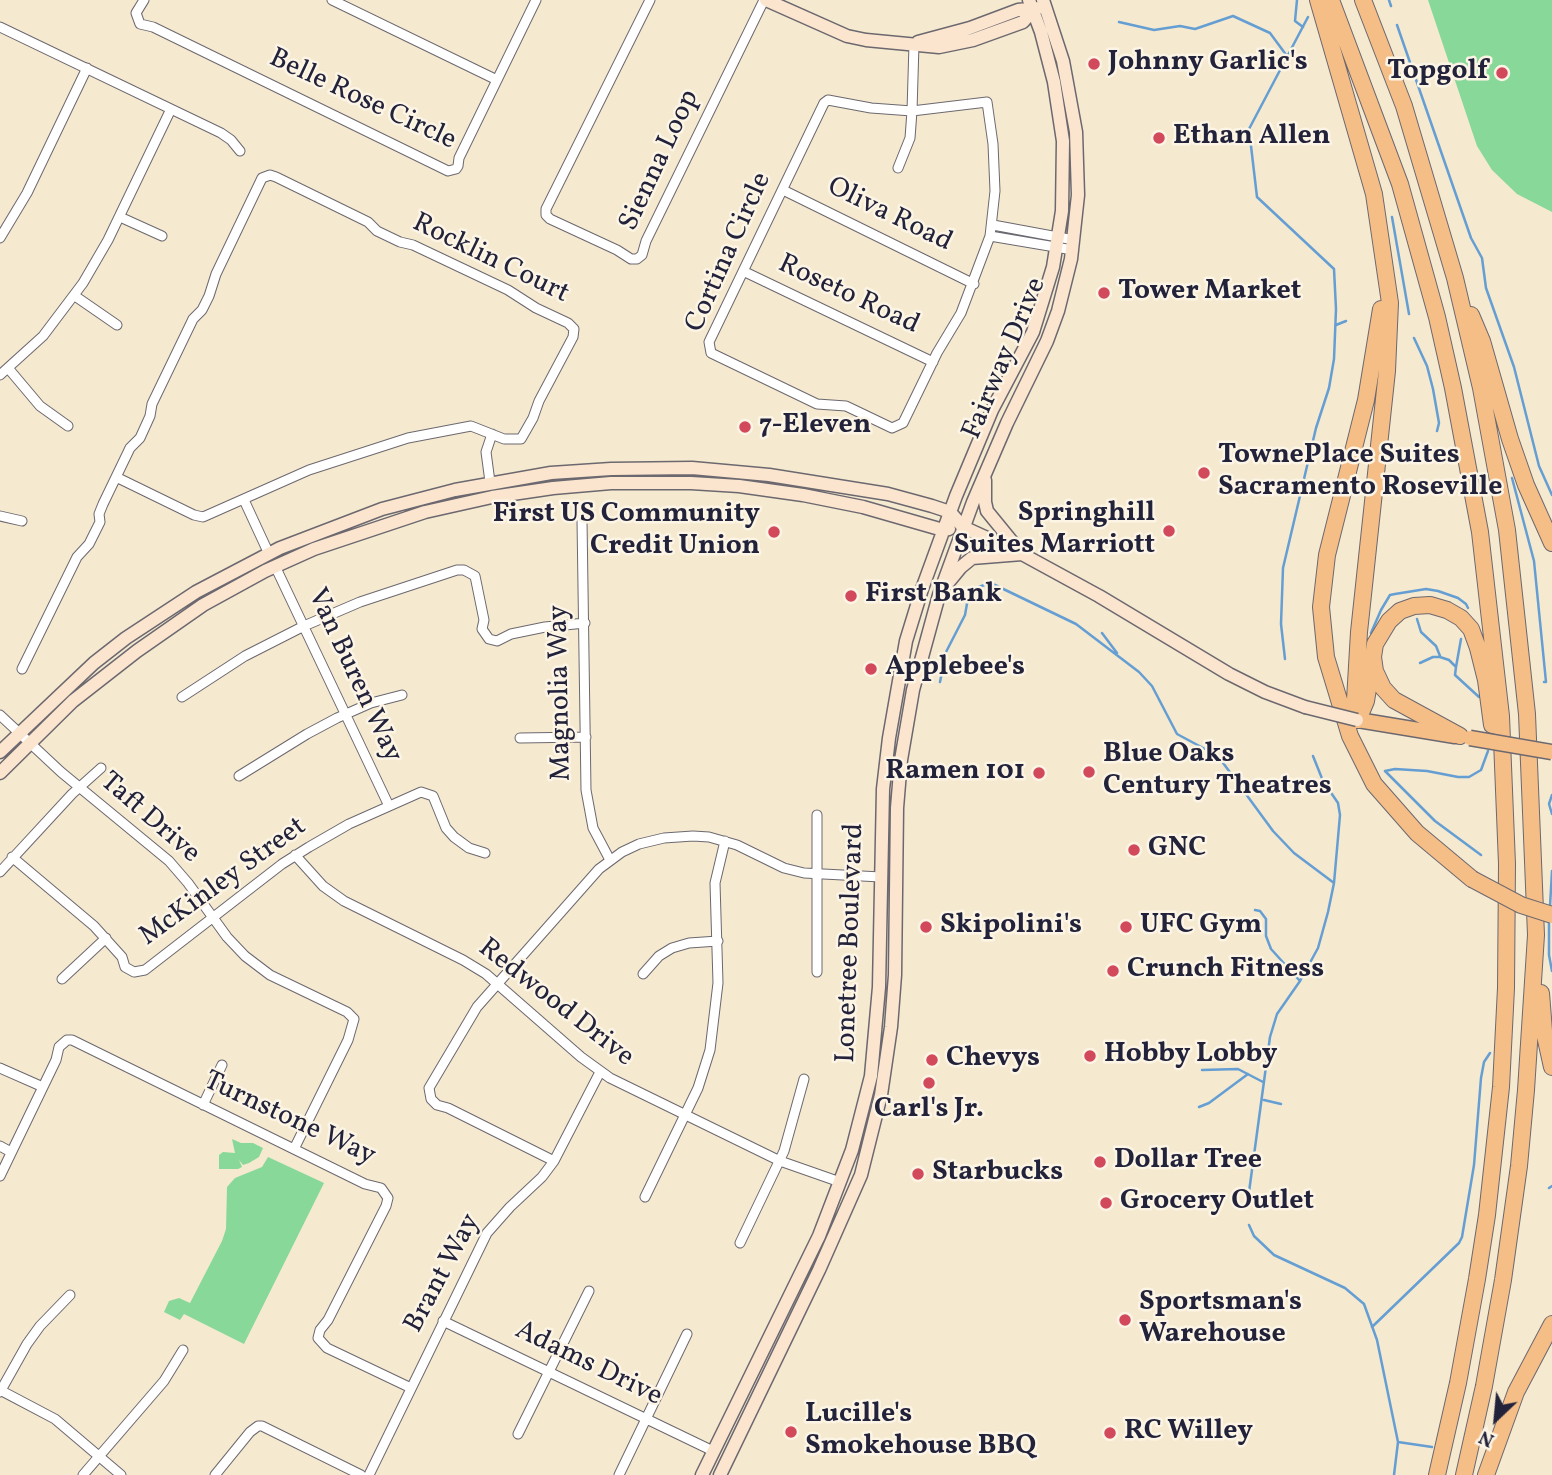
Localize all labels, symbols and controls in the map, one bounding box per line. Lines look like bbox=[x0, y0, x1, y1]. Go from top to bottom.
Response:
street label: Belle Rose Circle bbox=[263, 43, 461, 159]
place label: Johnny Garlic's bbox=[1108, 47, 1308, 81]
marker: Johnny Garlic's bbox=[1086, 56, 1102, 72]
place label: Topgolf bbox=[1387, 56, 1488, 90]
marker: Topgolf bbox=[1494, 65, 1510, 81]
street label: Sienna Loop bbox=[614, 85, 708, 237]
place label: Ethan Allen bbox=[1173, 121, 1330, 155]
marker: Ethan Allen bbox=[1151, 130, 1167, 146]
street label: Cortina Circle bbox=[680, 168, 780, 338]
street label: Oliva Road bbox=[821, 171, 957, 261]
street label: Rocklin Court bbox=[406, 208, 574, 312]
street label: Roseto Road bbox=[772, 249, 924, 343]
street label: Fairway Drive bbox=[957, 273, 1055, 445]
place label: Tower Market bbox=[1118, 276, 1301, 310]
marker: Tower Market bbox=[1096, 285, 1112, 301]
place label: 7-Eleven bbox=[759, 410, 871, 444]
marker: 7-Eleven bbox=[737, 419, 753, 435]
place label: TownePlace Suites Sacramento Roseville bbox=[1218, 440, 1503, 506]
marker: TownePlace Suites Sacramento Roseville bbox=[1196, 465, 1212, 481]
place label: Springhill Suites Marriott bbox=[954, 498, 1155, 564]
place label: First US Community Credit Union bbox=[493, 499, 760, 565]
marker: Springhill Suites Marriott bbox=[1161, 523, 1177, 539]
marker: First US Community Credit Union bbox=[766, 524, 782, 540]
place label: First Bank bbox=[865, 579, 1002, 613]
street label: Van Buren Way bbox=[298, 584, 408, 768]
marker: First Bank bbox=[843, 588, 859, 604]
street label: Magnolia Way bbox=[544, 605, 580, 781]
place label: Applebee's bbox=[885, 652, 1025, 686]
marker: Applebee's bbox=[863, 661, 879, 677]
place label: Blue Oaks Century Theatres bbox=[1103, 739, 1332, 805]
place label: Ramen 101 bbox=[885, 756, 1025, 790]
marker: Blue Oaks Century Theatres bbox=[1081, 764, 1097, 780]
marker: Ramen 101 bbox=[1031, 765, 1047, 781]
street label: Taft Drive bbox=[92, 766, 206, 872]
street label: McKinley Street bbox=[134, 811, 314, 955]
street label: Lonetree Boulevard bbox=[831, 822, 873, 1064]
place label: GNC bbox=[1148, 833, 1206, 867]
marker: GNC bbox=[1126, 842, 1142, 858]
place label: Skipolini's bbox=[940, 910, 1082, 944]
place label: UFC Gym bbox=[1140, 910, 1262, 944]
marker: Skipolini's bbox=[918, 919, 934, 935]
marker: UFC Gym bbox=[1118, 919, 1134, 935]
street label: Redwood Drive bbox=[470, 933, 640, 1075]
place label: Crunch Fitness bbox=[1127, 954, 1324, 988]
marker: Crunch Fitness bbox=[1105, 963, 1121, 979]
place label: Hobby Lobby bbox=[1104, 1039, 1278, 1073]
place label: Chevys bbox=[946, 1043, 1040, 1077]
marker: Hobby Lobby bbox=[1082, 1048, 1098, 1064]
marker: Chevys bbox=[924, 1052, 940, 1068]
street label: Turnstone Way bbox=[198, 1066, 380, 1174]
marker: Carl's Jr. bbox=[921, 1075, 937, 1091]
place label: Carl's Jr. bbox=[874, 1094, 984, 1128]
place label: Dollar Tree bbox=[1114, 1145, 1262, 1179]
marker: Dollar Tree bbox=[1092, 1154, 1108, 1170]
place label: Starbucks bbox=[932, 1157, 1063, 1191]
marker: Starbucks bbox=[910, 1166, 926, 1182]
place label: Grocery Outlet bbox=[1120, 1186, 1314, 1220]
marker: Grocery Outlet bbox=[1098, 1195, 1114, 1211]
street label: Brant Way bbox=[399, 1209, 489, 1339]
place label: Sportsman's Warehouse bbox=[1139, 1287, 1302, 1353]
marker: Sportsman's Warehouse bbox=[1117, 1312, 1133, 1328]
street label: Adams Drive bbox=[509, 1315, 667, 1415]
north arrow bbox=[1461, 1384, 1531, 1454]
place label: Lucille's Smokehouse BBQ bbox=[805, 1399, 1036, 1465]
place label: RC Willey bbox=[1124, 1416, 1253, 1450]
text: N bbox=[1475, 1423, 1499, 1453]
marker: Lucille's Smokehouse BBQ bbox=[783, 1424, 799, 1440]
marker: RC Willey bbox=[1102, 1425, 1118, 1441]

